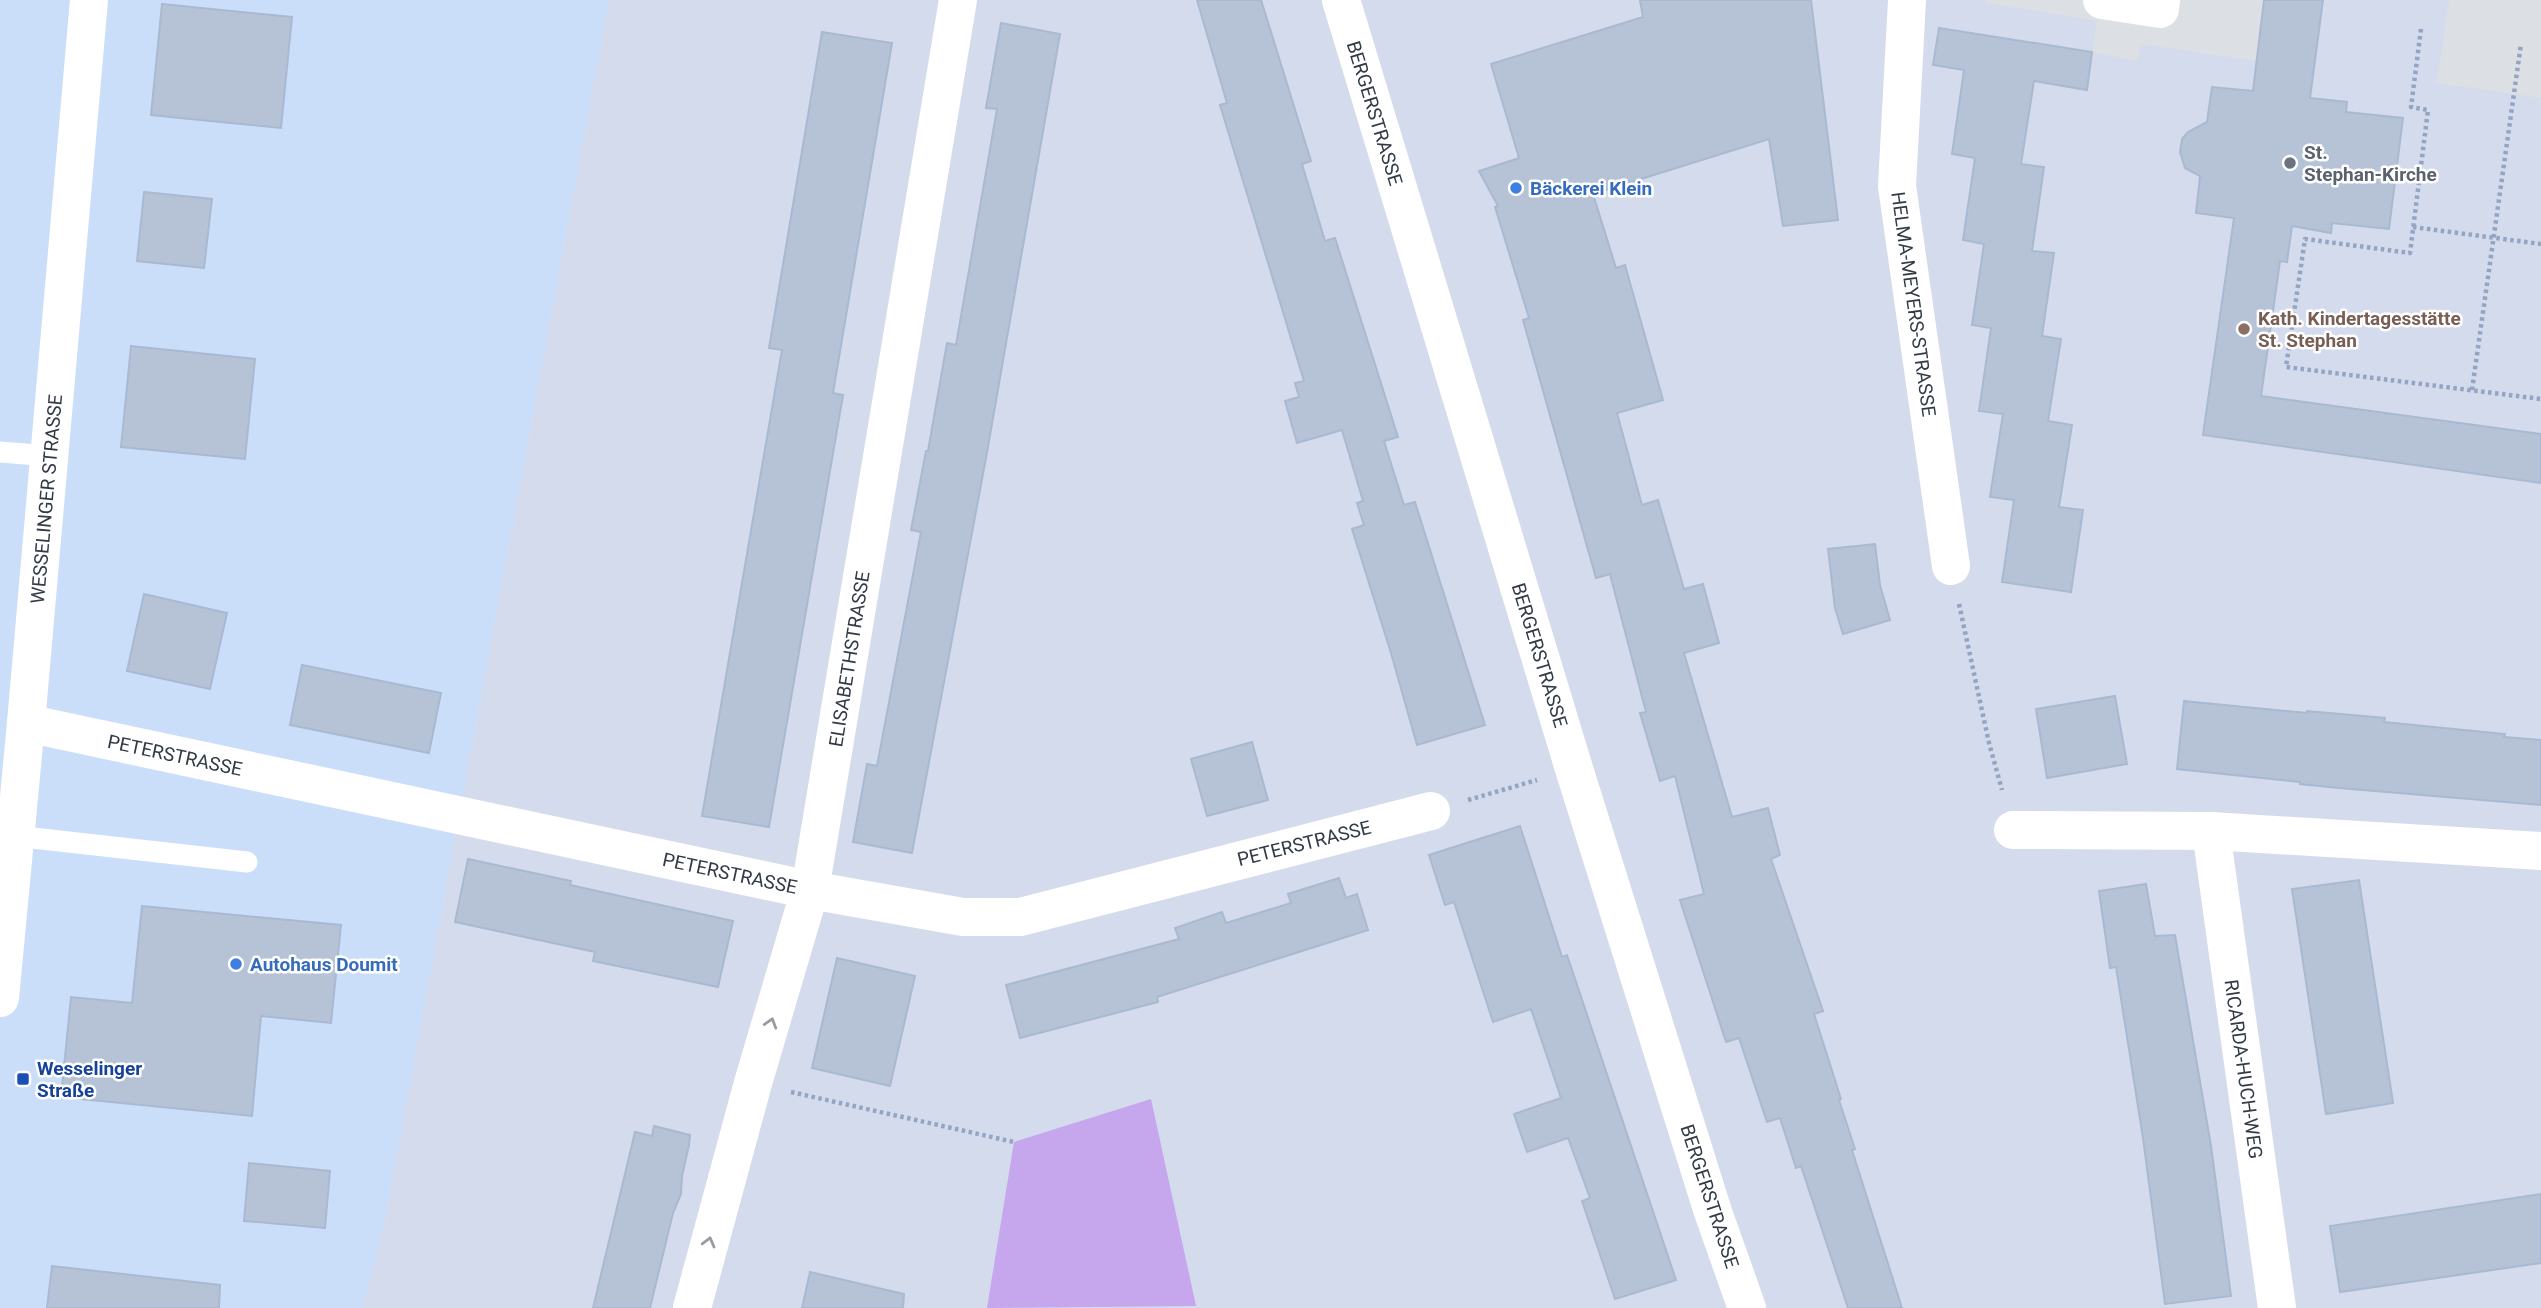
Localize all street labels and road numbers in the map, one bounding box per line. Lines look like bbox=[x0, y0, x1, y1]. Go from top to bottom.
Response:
street label: BERGERSTRASSE bbox=[1342, 38, 1407, 188]
street label: HELMA-MEYERS-STRASSE bbox=[1886, 190, 1941, 418]
street label: WESSELINGER STRASSE bbox=[26, 393, 67, 605]
street label: ELISABETHSTRASSE bbox=[824, 569, 875, 749]
street label: BERGERSTRASSE bbox=[1507, 580, 1572, 730]
street label: PETERSTRASSE bbox=[106, 730, 244, 781]
street label: PETERSTRASSE bbox=[1235, 816, 1374, 871]
street label: PETERSTRASSE bbox=[661, 848, 799, 899]
street label: RICARDA-HUCH-WEG bbox=[2220, 978, 2267, 1160]
street label: BERGERSTRASSE bbox=[1675, 1121, 1744, 1271]

